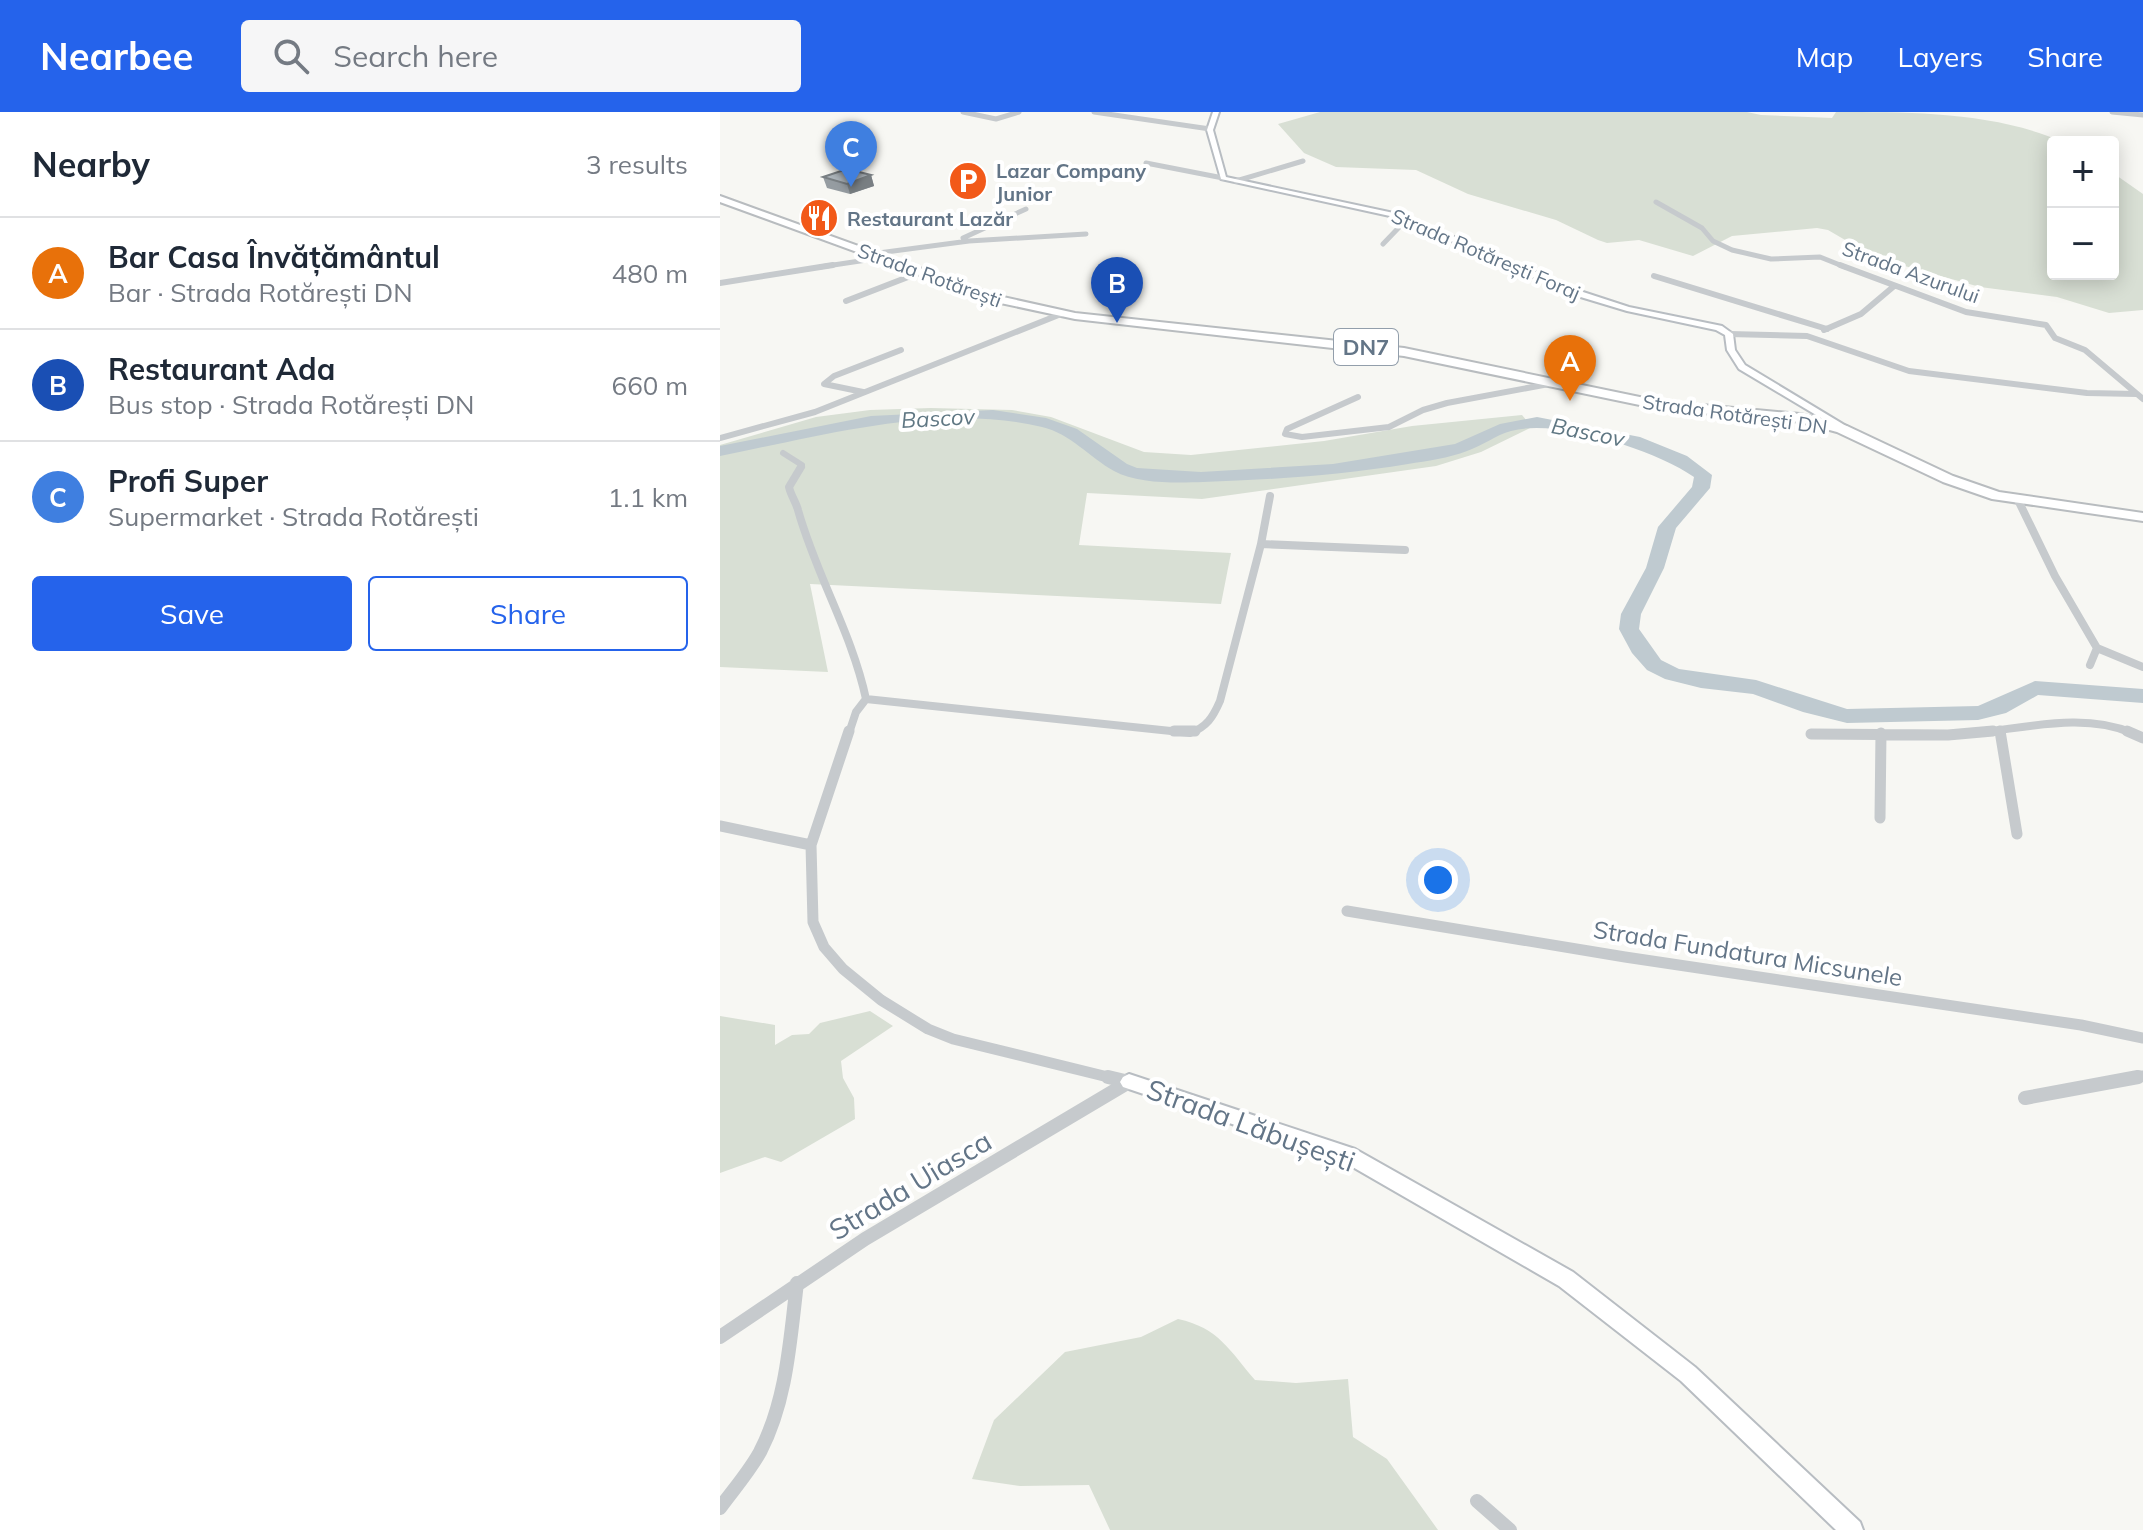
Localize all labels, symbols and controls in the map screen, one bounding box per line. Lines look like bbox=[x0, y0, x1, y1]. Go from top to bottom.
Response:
search box bbox=[241, 20, 801, 92]
text: Nearbee bbox=[40, 32, 193, 80]
icon: search bbox=[269, 34, 313, 78]
text: Search here bbox=[333, 37, 498, 75]
text: Map bbox=[1796, 39, 1853, 74]
text: Layers bbox=[1897, 39, 1983, 74]
text: Share bbox=[2027, 39, 2103, 74]
pin: C bbox=[825, 121, 877, 187]
map controls bbox=[2047, 136, 2119, 280]
button: + bbox=[2047, 136, 2119, 208]
text: Nearby bbox=[32, 143, 150, 186]
text: 3 results bbox=[586, 148, 688, 181]
place label: Lazar Company Junior bbox=[996, 158, 1146, 206]
parking icon: Lazar Company Junior bbox=[947, 160, 989, 202]
restaurant icon: Restaurant Lazăr bbox=[798, 197, 840, 239]
street label: Strada Rotărești Foraj bbox=[1387, 203, 1584, 306]
place label: Restaurant Lazăr bbox=[847, 206, 1013, 231]
button: − bbox=[2047, 208, 2119, 280]
street label: Strada Azurului bbox=[1839, 236, 1983, 308]
street label: Strada Rotărești bbox=[854, 237, 1005, 314]
text: Bar Casa Învățământul bbox=[108, 238, 440, 276]
text: A bbox=[48, 257, 68, 290]
text: 480 m bbox=[612, 257, 688, 290]
pin: B bbox=[1091, 257, 1143, 323]
text: Bar · Strada Rotărești DN bbox=[108, 276, 413, 309]
road number: DN7 bbox=[1334, 329, 1398, 365]
pin: A bbox=[1544, 335, 1596, 401]
text: Restaurant Ada bbox=[108, 350, 335, 388]
text: B bbox=[49, 369, 67, 402]
text: 660 m bbox=[612, 369, 688, 402]
text: Bus stop · Strada Rotărești DN bbox=[108, 388, 474, 421]
street label: Strada Rotărești DN bbox=[1641, 389, 1829, 440]
water label: Bascov bbox=[900, 402, 977, 434]
water label: Bascov bbox=[1549, 411, 1628, 453]
text: Profi Super bbox=[108, 462, 268, 500]
text: C bbox=[49, 481, 67, 514]
text: 1.1 km bbox=[608, 481, 688, 514]
text: Supermarket · Strada Rotărești bbox=[108, 500, 479, 533]
button: Save bbox=[32, 576, 352, 651]
button: Share bbox=[368, 576, 688, 651]
your location bbox=[1418, 860, 1458, 900]
street label: Strada Fundatura Micsunele bbox=[1591, 914, 1905, 992]
street label: Strada Lăbușești bbox=[1142, 1071, 1360, 1180]
street label: Strada Uiasca bbox=[822, 1123, 998, 1247]

